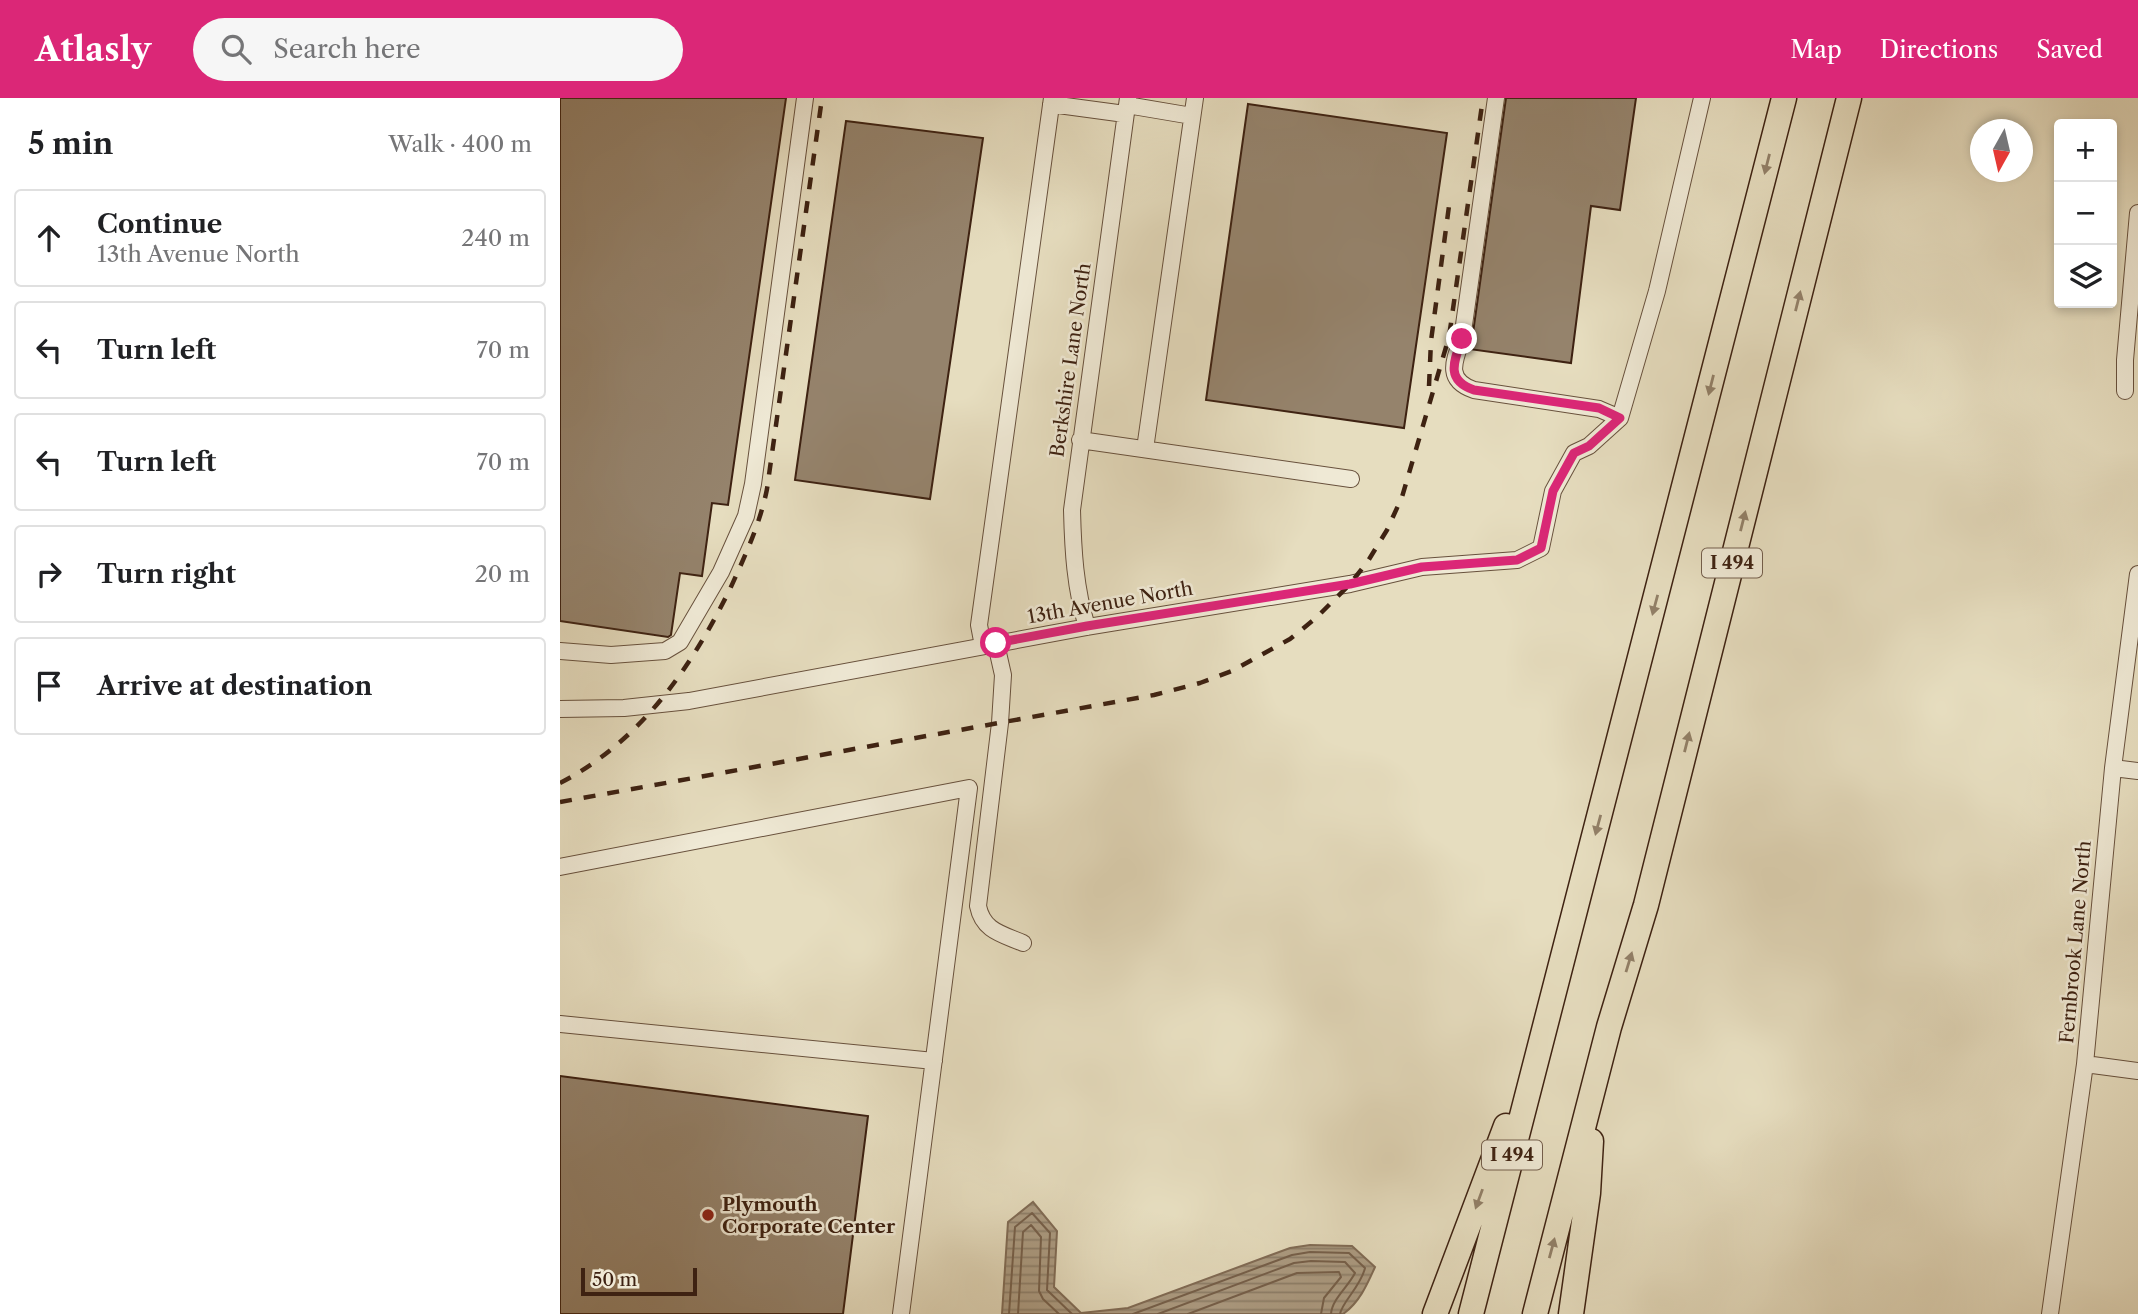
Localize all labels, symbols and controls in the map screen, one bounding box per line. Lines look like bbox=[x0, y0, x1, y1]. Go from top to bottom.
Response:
search box bbox=[193, 18, 683, 81]
text: Atlasly bbox=[35, 29, 151, 70]
icon: search bbox=[217, 30, 255, 68]
text: Search here bbox=[273, 33, 420, 65]
text: Map bbox=[1790, 35, 1842, 64]
text: Directions bbox=[1880, 35, 1998, 64]
text: Saved bbox=[2036, 35, 2103, 64]
north arrow bbox=[1970, 119, 2033, 182]
map controls bbox=[2054, 119, 2117, 308]
button: + bbox=[2054, 119, 2117, 182]
text: 5 min bbox=[28, 125, 113, 162]
text: Walk · 400 m bbox=[388, 130, 532, 158]
one-way arrow bbox=[1761, 153, 1772, 175]
button: − bbox=[2054, 182, 2117, 245]
text: Continue bbox=[97, 208, 222, 240]
icon: ahead bbox=[30, 219, 68, 257]
text: 240 m bbox=[461, 224, 530, 252]
text: 13th Avenue North bbox=[97, 240, 300, 268]
button: layers bbox=[2054, 245, 2117, 308]
street label: Berkshire Lane North bbox=[1045, 261, 1096, 459]
one-way arrow bbox=[1793, 290, 1804, 312]
route end bbox=[1446, 323, 1477, 354]
icon: left bbox=[30, 331, 68, 369]
text: Turn left bbox=[97, 334, 216, 366]
text: 70 m bbox=[477, 336, 530, 364]
one-way arrow bbox=[1705, 374, 1716, 396]
icon: left bbox=[30, 443, 68, 481]
text: Turn left bbox=[97, 446, 216, 478]
text: 70 m bbox=[477, 448, 530, 476]
one-way arrow bbox=[1738, 510, 1749, 532]
road number: I 494 bbox=[1702, 548, 1762, 578]
icon: right bbox=[30, 555, 68, 593]
text: Turn right bbox=[97, 558, 236, 590]
text: 20 m bbox=[475, 560, 530, 588]
street label: 13th Avenue North bbox=[1026, 577, 1195, 628]
one-way arrow bbox=[1649, 594, 1660, 616]
route start bbox=[980, 627, 1011, 658]
icon: arrive bbox=[30, 667, 68, 705]
text: Arrive at destination bbox=[97, 670, 372, 702]
one-way arrow bbox=[1682, 731, 1693, 753]
one-way arrow bbox=[1592, 814, 1603, 836]
street label: Fernbrook Lane North bbox=[2055, 839, 2096, 1045]
one-way arrow bbox=[1624, 951, 1634, 972]
road number: I 494 bbox=[1482, 1140, 1542, 1170]
one-way arrow bbox=[1473, 1188, 1484, 1209]
place label: Plymouth Corporate Center bbox=[722, 1193, 896, 1238]
marker: Plymouth Corporate Center bbox=[700, 1207, 716, 1223]
one-way arrow bbox=[1547, 1237, 1558, 1259]
scale bar bbox=[581, 1265, 696, 1297]
text: 50 m bbox=[592, 1268, 637, 1291]

